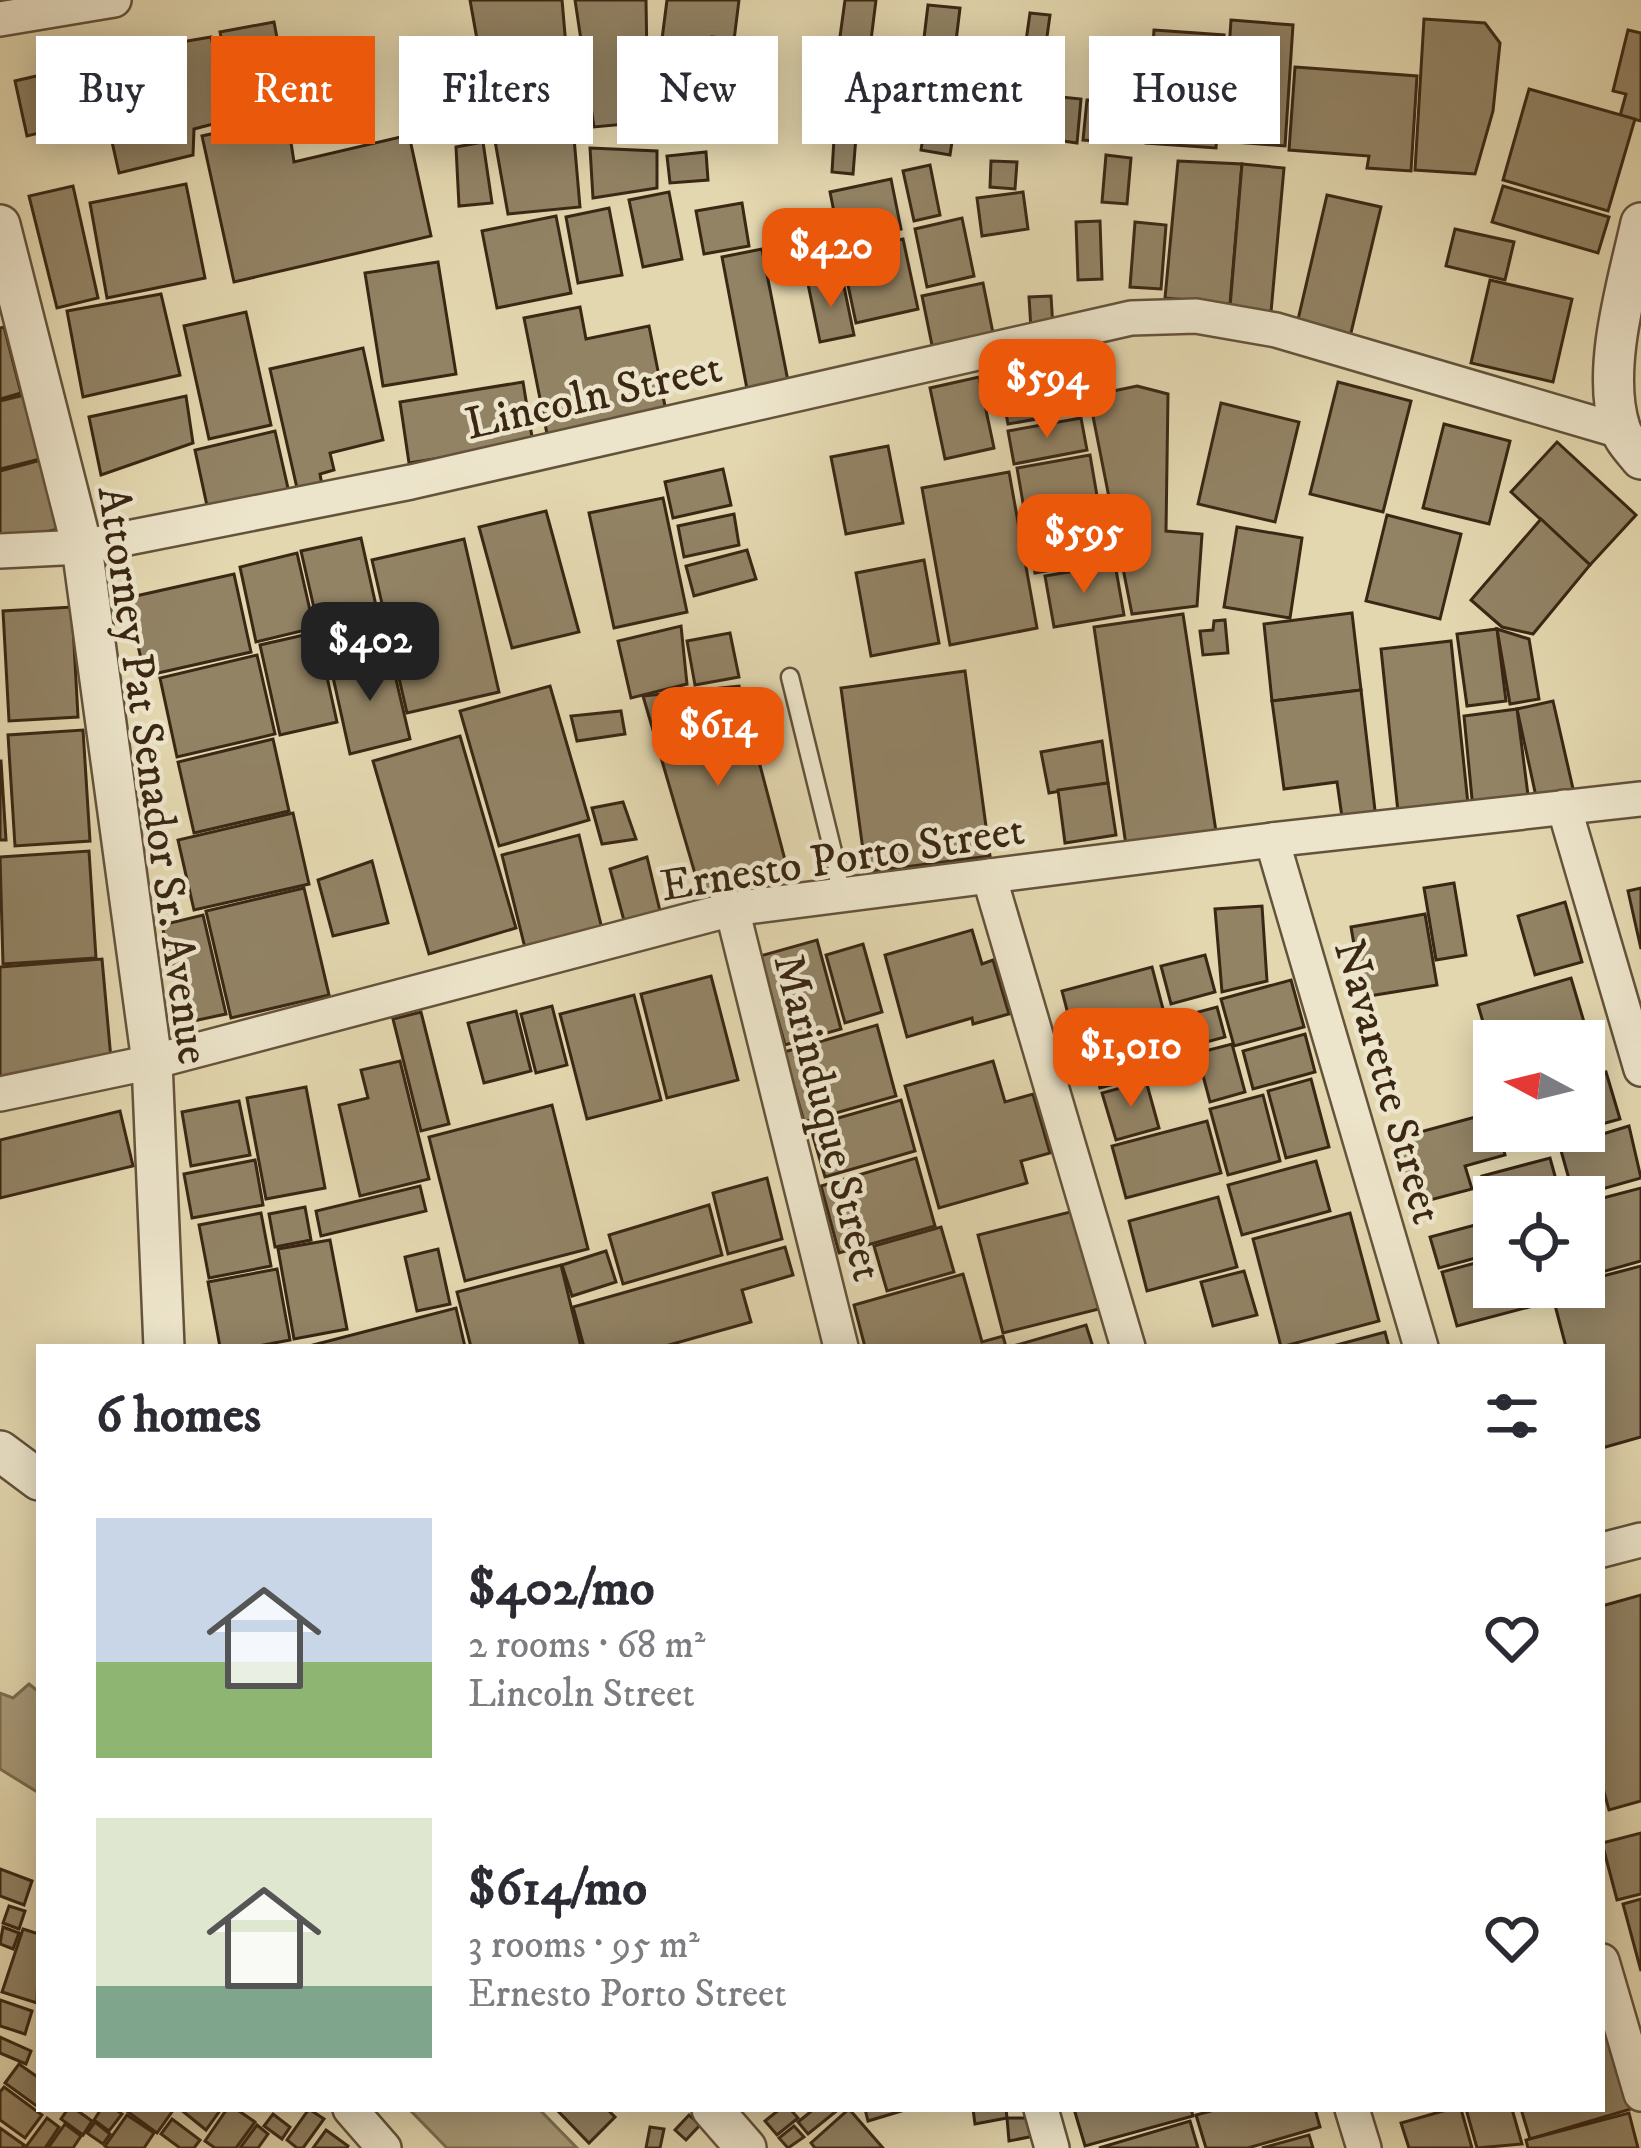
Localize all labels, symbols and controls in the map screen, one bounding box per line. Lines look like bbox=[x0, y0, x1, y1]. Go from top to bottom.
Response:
chip: Buy bbox=[36, 36, 187, 144]
chip: Rent bbox=[211, 36, 375, 144]
chip: Filters bbox=[399, 36, 593, 144]
chip: New bbox=[617, 36, 778, 144]
chip: Apartment bbox=[802, 36, 1065, 144]
chip: House bbox=[1089, 36, 1280, 144]
pin: $420 bbox=[760, 208, 902, 310]
text: $420 bbox=[789, 222, 873, 271]
pin: $594 bbox=[976, 339, 1118, 441]
street label: Lincoln Street bbox=[460, 340, 727, 454]
text: $594 bbox=[1006, 353, 1088, 402]
street label: Attorney Pat Senador Sr. Avenue bbox=[84, 483, 220, 1068]
pin: $595 bbox=[1013, 494, 1155, 596]
text: $595 bbox=[1044, 508, 1124, 557]
pin: $402 bbox=[299, 602, 441, 704]
text: $402 bbox=[328, 616, 412, 665]
pin: $614 bbox=[647, 687, 789, 789]
text: $614 bbox=[679, 701, 757, 750]
street label: Ernesto Porto Street bbox=[656, 803, 1028, 915]
street label: Navarette Street bbox=[1320, 933, 1454, 1230]
street label: Marinduque Street bbox=[759, 948, 895, 1287]
pin: $1,010 bbox=[1033, 1008, 1229, 1110]
north arrow bbox=[1473, 1020, 1605, 1152]
map controls bbox=[1473, 1020, 1605, 1308]
text: $1,010 bbox=[1080, 1022, 1182, 1071]
button: locate bbox=[1473, 1176, 1605, 1308]
icon: filters bbox=[1479, 1383, 1545, 1449]
text: 6 homes bbox=[96, 1384, 261, 1448]
text: $402/mo bbox=[468, 1557, 655, 1621]
icon: home bbox=[192, 1566, 336, 1710]
icon: heart bbox=[1479, 1605, 1545, 1671]
text: 2 rooms · 68 m² bbox=[468, 1621, 705, 1670]
text: Lincoln Street bbox=[468, 1670, 695, 1719]
text: $614/mo bbox=[468, 1857, 647, 1921]
icon: home bbox=[192, 1866, 336, 2010]
icon: heart bbox=[1479, 1905, 1545, 1971]
text: 3 rooms · 95 m² bbox=[468, 1921, 700, 1970]
text: Ernesto Porto Street bbox=[468, 1970, 787, 2019]

